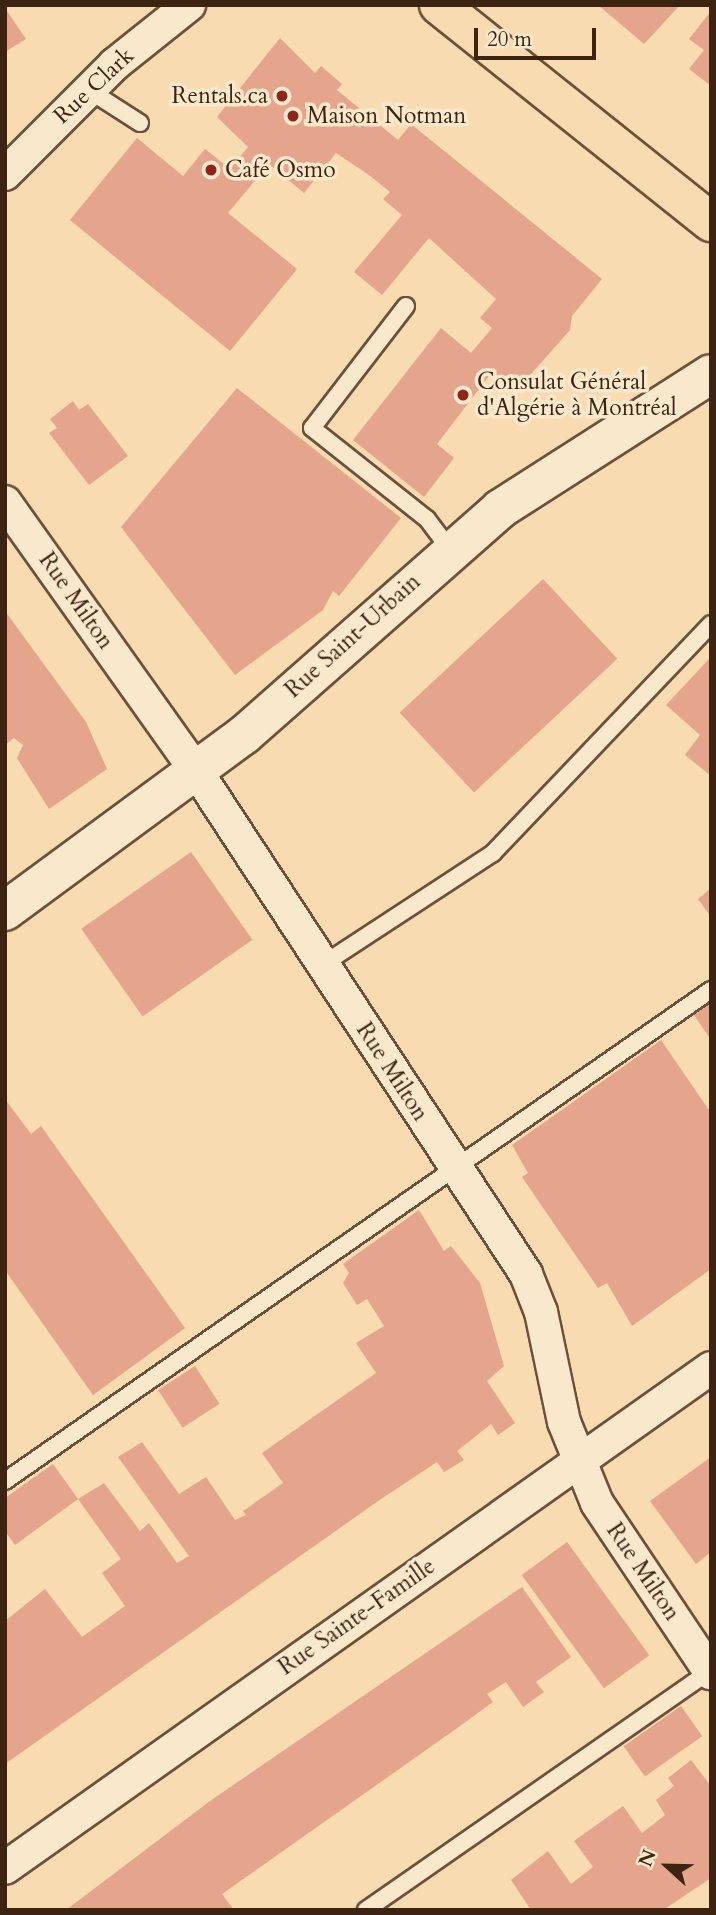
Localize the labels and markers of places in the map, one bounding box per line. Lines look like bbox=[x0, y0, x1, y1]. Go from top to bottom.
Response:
place label: Rentals.ca bbox=[172, 82, 268, 110]
marker: Rentals.ca bbox=[274, 88, 290, 104]
place label: Maison Notman bbox=[307, 102, 466, 130]
marker: Maison Notman bbox=[285, 108, 301, 124]
place label: Café Osmo bbox=[225, 156, 336, 184]
marker: Café Osmo bbox=[203, 162, 219, 178]
place label: Consulat Général d'Algérie à Montréal bbox=[477, 368, 677, 422]
marker: Consulat Général d'Algérie à Montréal bbox=[455, 387, 471, 403]

